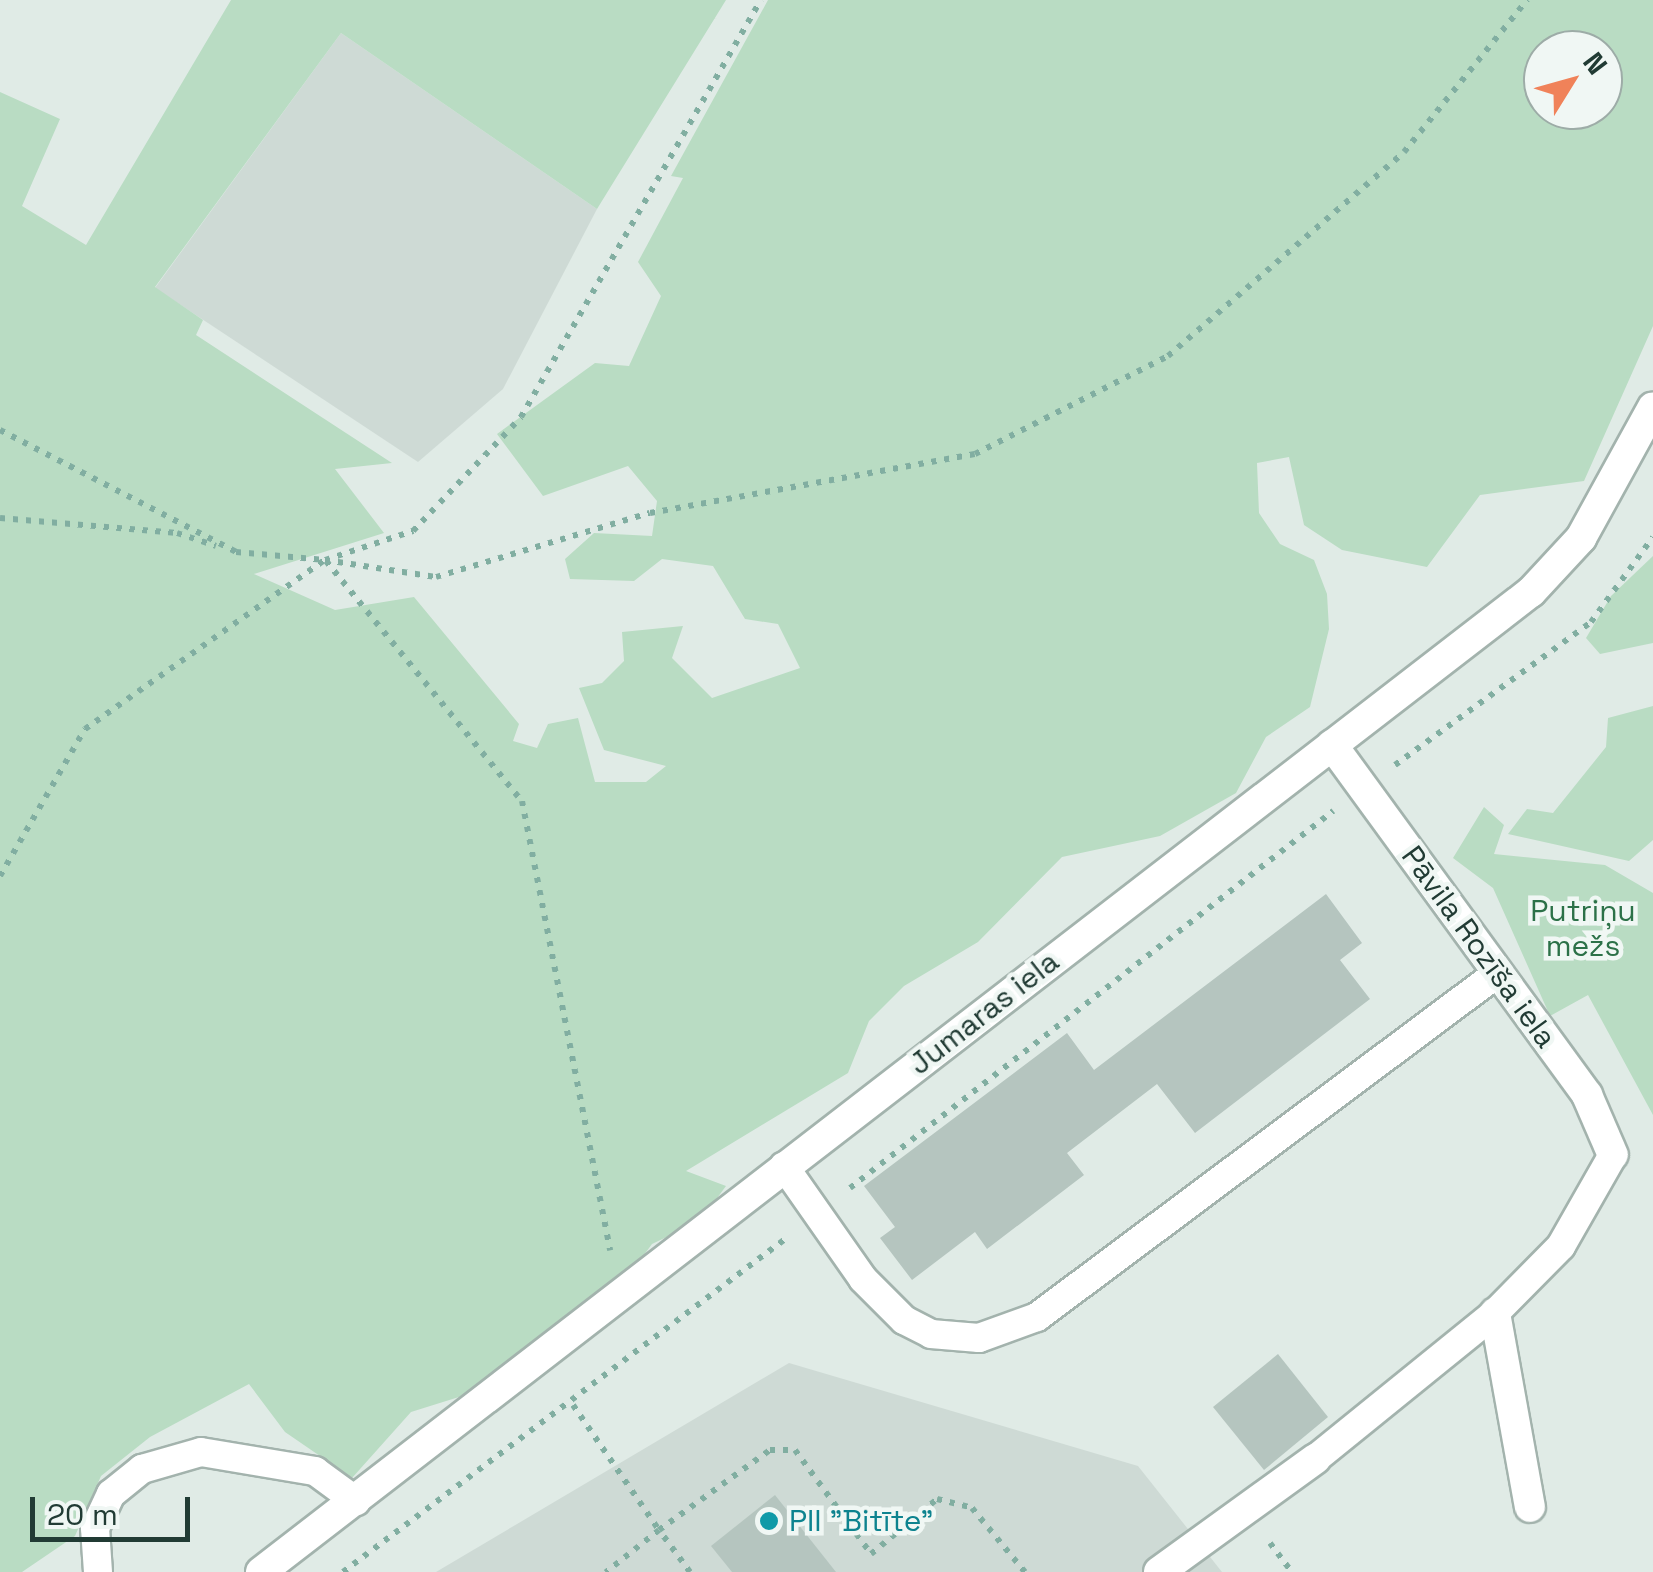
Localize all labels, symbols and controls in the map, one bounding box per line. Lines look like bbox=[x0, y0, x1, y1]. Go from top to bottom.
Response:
north arrow bbox=[1523, 30, 1623, 130]
text: N bbox=[1575, 45, 1615, 81]
street label: Pāvila Rozīša iela bbox=[1394, 839, 1564, 1055]
park label: Putriņu mežs bbox=[1530, 893, 1636, 964]
street label: Jumaras iela bbox=[902, 944, 1066, 1082]
scale bar bbox=[35, 1477, 195, 1539]
text: 20 m bbox=[47, 1495, 118, 1534]
place label: PII "Bitīte" bbox=[789, 1503, 933, 1539]
marker: PII "Bitīte" bbox=[758, 1510, 780, 1532]

